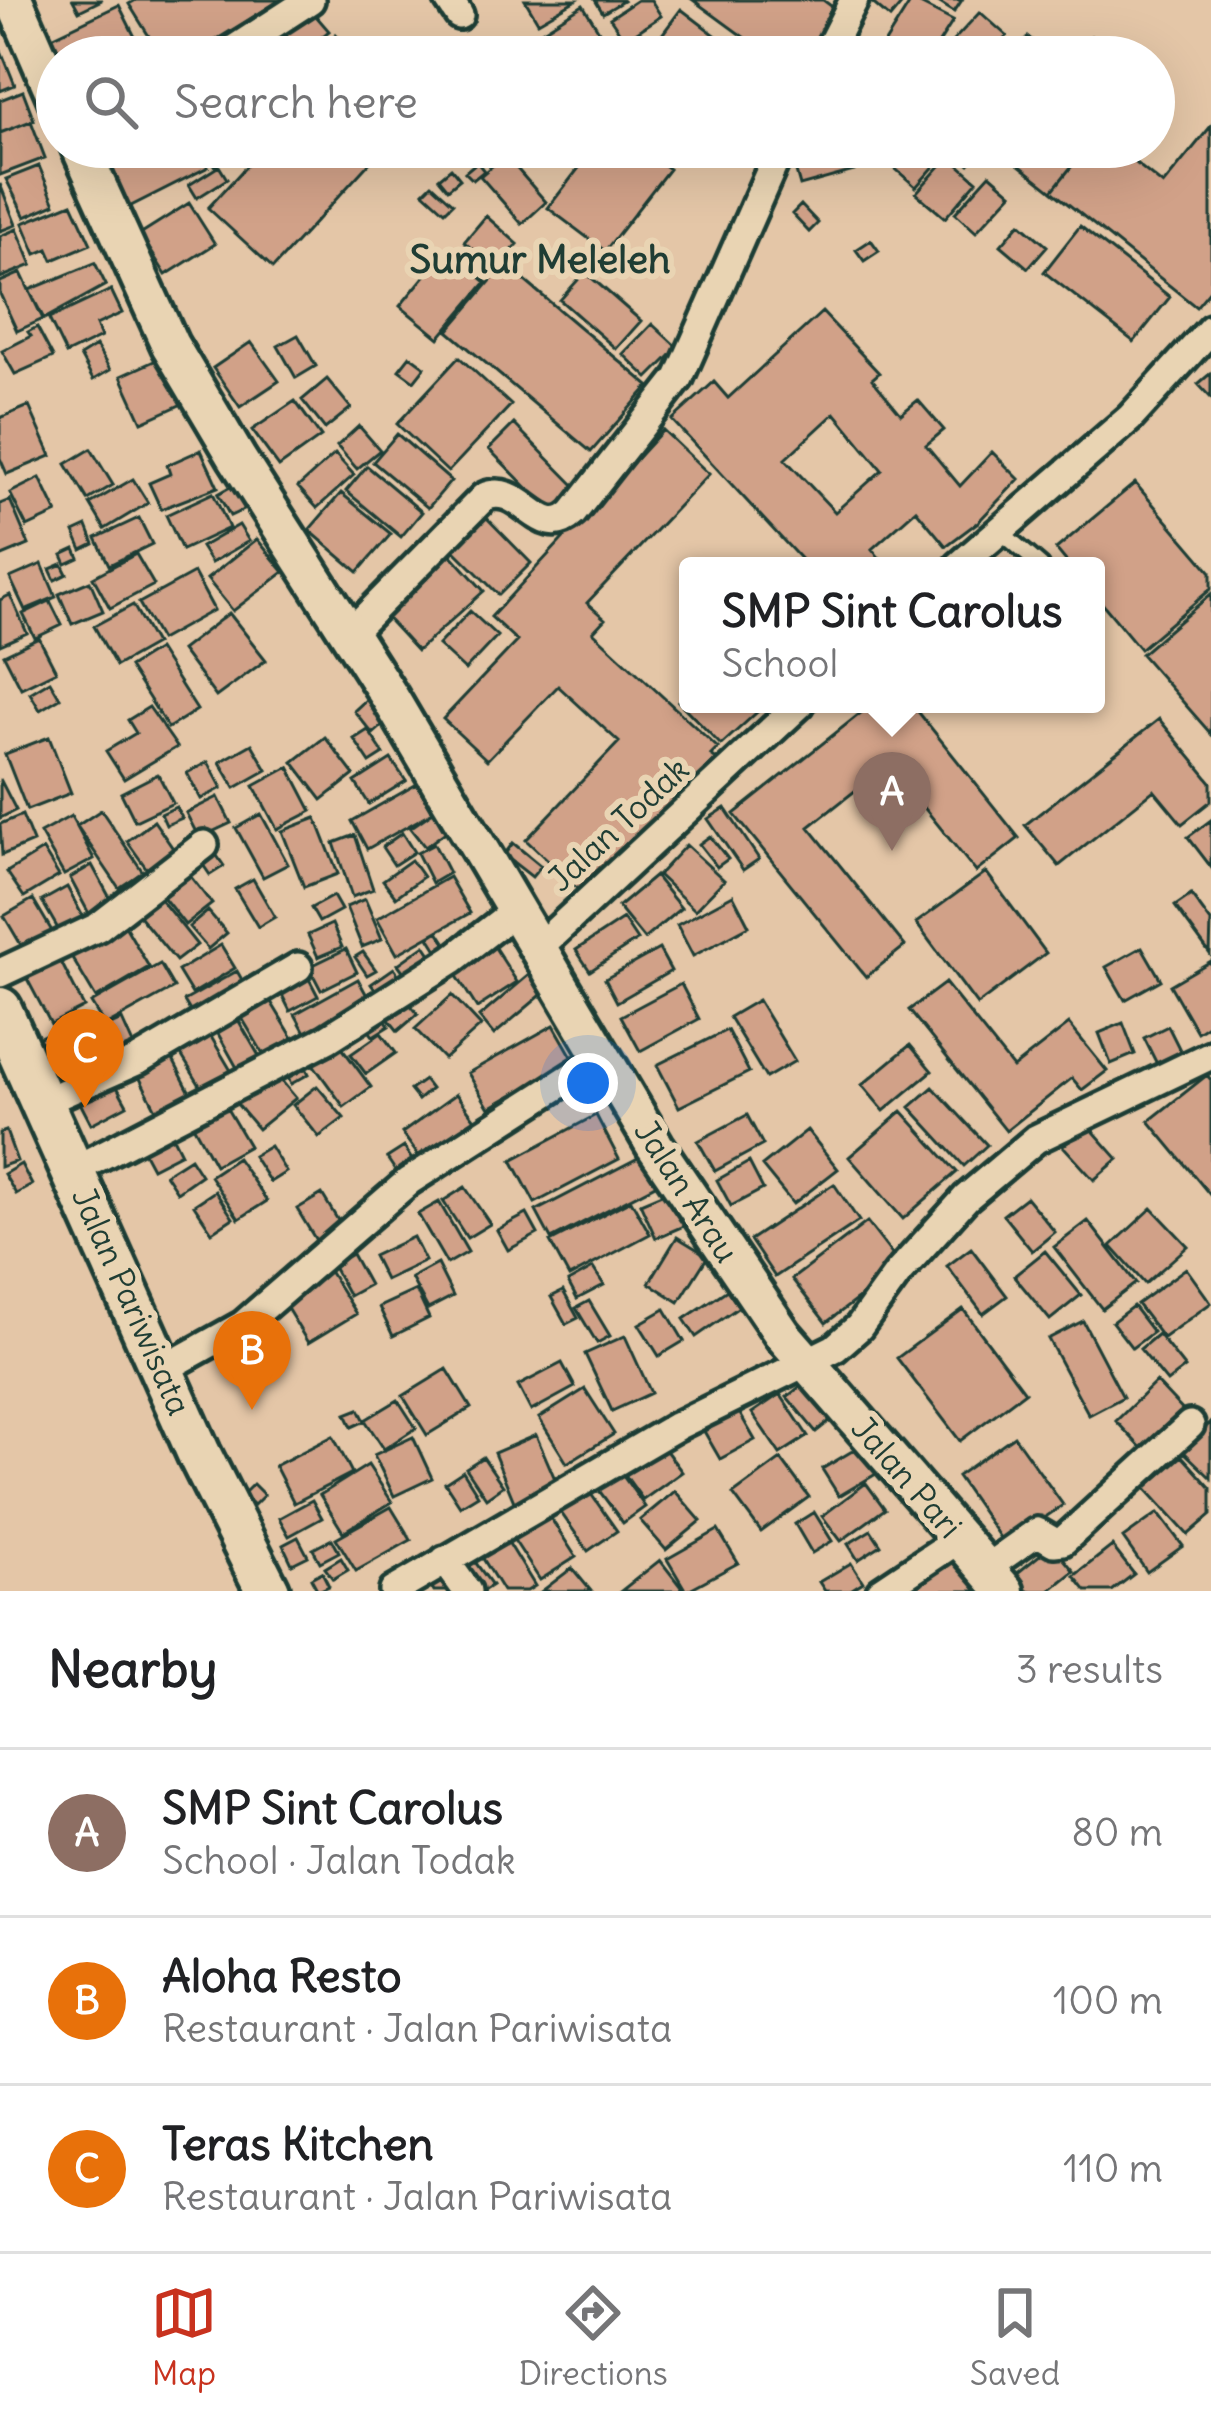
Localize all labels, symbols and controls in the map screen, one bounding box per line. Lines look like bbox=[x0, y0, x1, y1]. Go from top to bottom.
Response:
search box bbox=[36, 36, 1175, 168]
icon: search bbox=[78, 69, 144, 135]
text: Search here bbox=[174, 74, 418, 130]
district label: Sumur Meleleh bbox=[410, 235, 670, 284]
popup bbox=[679, 557, 1105, 713]
text: SMP Sint Carolus bbox=[722, 583, 1062, 639]
text: School bbox=[722, 639, 838, 688]
street label: Jalan Todak bbox=[539, 748, 697, 900]
pin: A bbox=[853, 752, 931, 851]
pin: C bbox=[46, 1009, 124, 1108]
your location bbox=[558, 1053, 618, 1113]
street label: Jalan Arau bbox=[626, 1112, 748, 1270]
street label: Jalan Pariwisata bbox=[63, 1181, 201, 1421]
pin: B bbox=[213, 1311, 291, 1410]
street label: Jalan Pari bbox=[843, 1408, 971, 1546]
text: Nearby bbox=[48, 1637, 217, 1701]
text: 3 results bbox=[1016, 1645, 1163, 1694]
text: SMP Sint Carolus bbox=[162, 1780, 503, 1836]
text: A bbox=[74, 1808, 100, 1857]
text: 80 m bbox=[1071, 1808, 1163, 1857]
text: School · Jalan Todak bbox=[162, 1836, 516, 1885]
text: Aloha Resto bbox=[162, 1948, 402, 2004]
text: B bbox=[74, 1976, 100, 2025]
text: 100 m bbox=[1053, 1976, 1163, 2025]
text: Restaurant · Jalan Pariwisata bbox=[162, 2004, 672, 2053]
text: Teras Kitchen bbox=[162, 2116, 434, 2172]
text: C bbox=[74, 2144, 100, 2193]
text: 110 m bbox=[1063, 2144, 1163, 2193]
text: Restaurant · Jalan Pariwisata bbox=[162, 2172, 672, 2221]
tab: Map bbox=[151, 2280, 217, 2394]
tab: Directions bbox=[519, 2280, 668, 2394]
tab: Saved bbox=[970, 2280, 1060, 2394]

